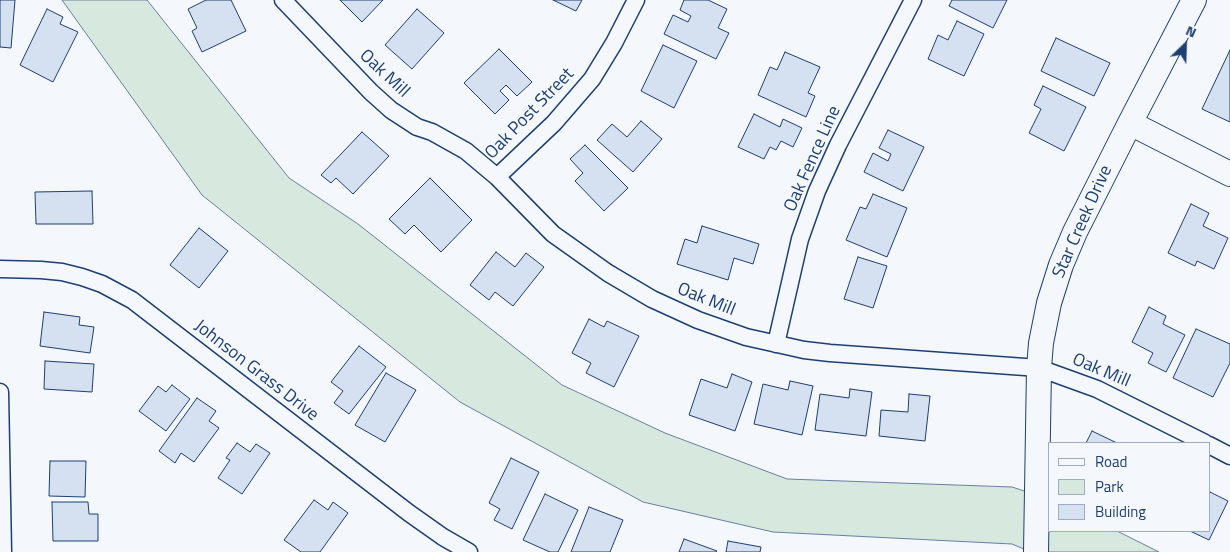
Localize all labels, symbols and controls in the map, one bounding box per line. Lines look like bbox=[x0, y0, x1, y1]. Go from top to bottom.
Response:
text: N bbox=[1183, 19, 1200, 42]
north arrow bbox=[1160, 20, 1210, 70]
street label: Oak Mill bbox=[354, 45, 414, 103]
street label: Oak Post Street bbox=[481, 64, 579, 164]
street label: Oak Fence Line bbox=[780, 103, 846, 215]
street label: Star Creek Drive bbox=[1049, 162, 1117, 282]
street label: Oak Mill bbox=[674, 279, 738, 321]
street label: Johnson Grass Drive bbox=[190, 316, 322, 426]
street label: Oak Mill bbox=[1069, 349, 1133, 393]
legend bbox=[1048, 442, 1210, 532]
text: Road bbox=[1095, 450, 1127, 473]
text: Park bbox=[1095, 475, 1124, 498]
text: Building bbox=[1095, 500, 1146, 523]

